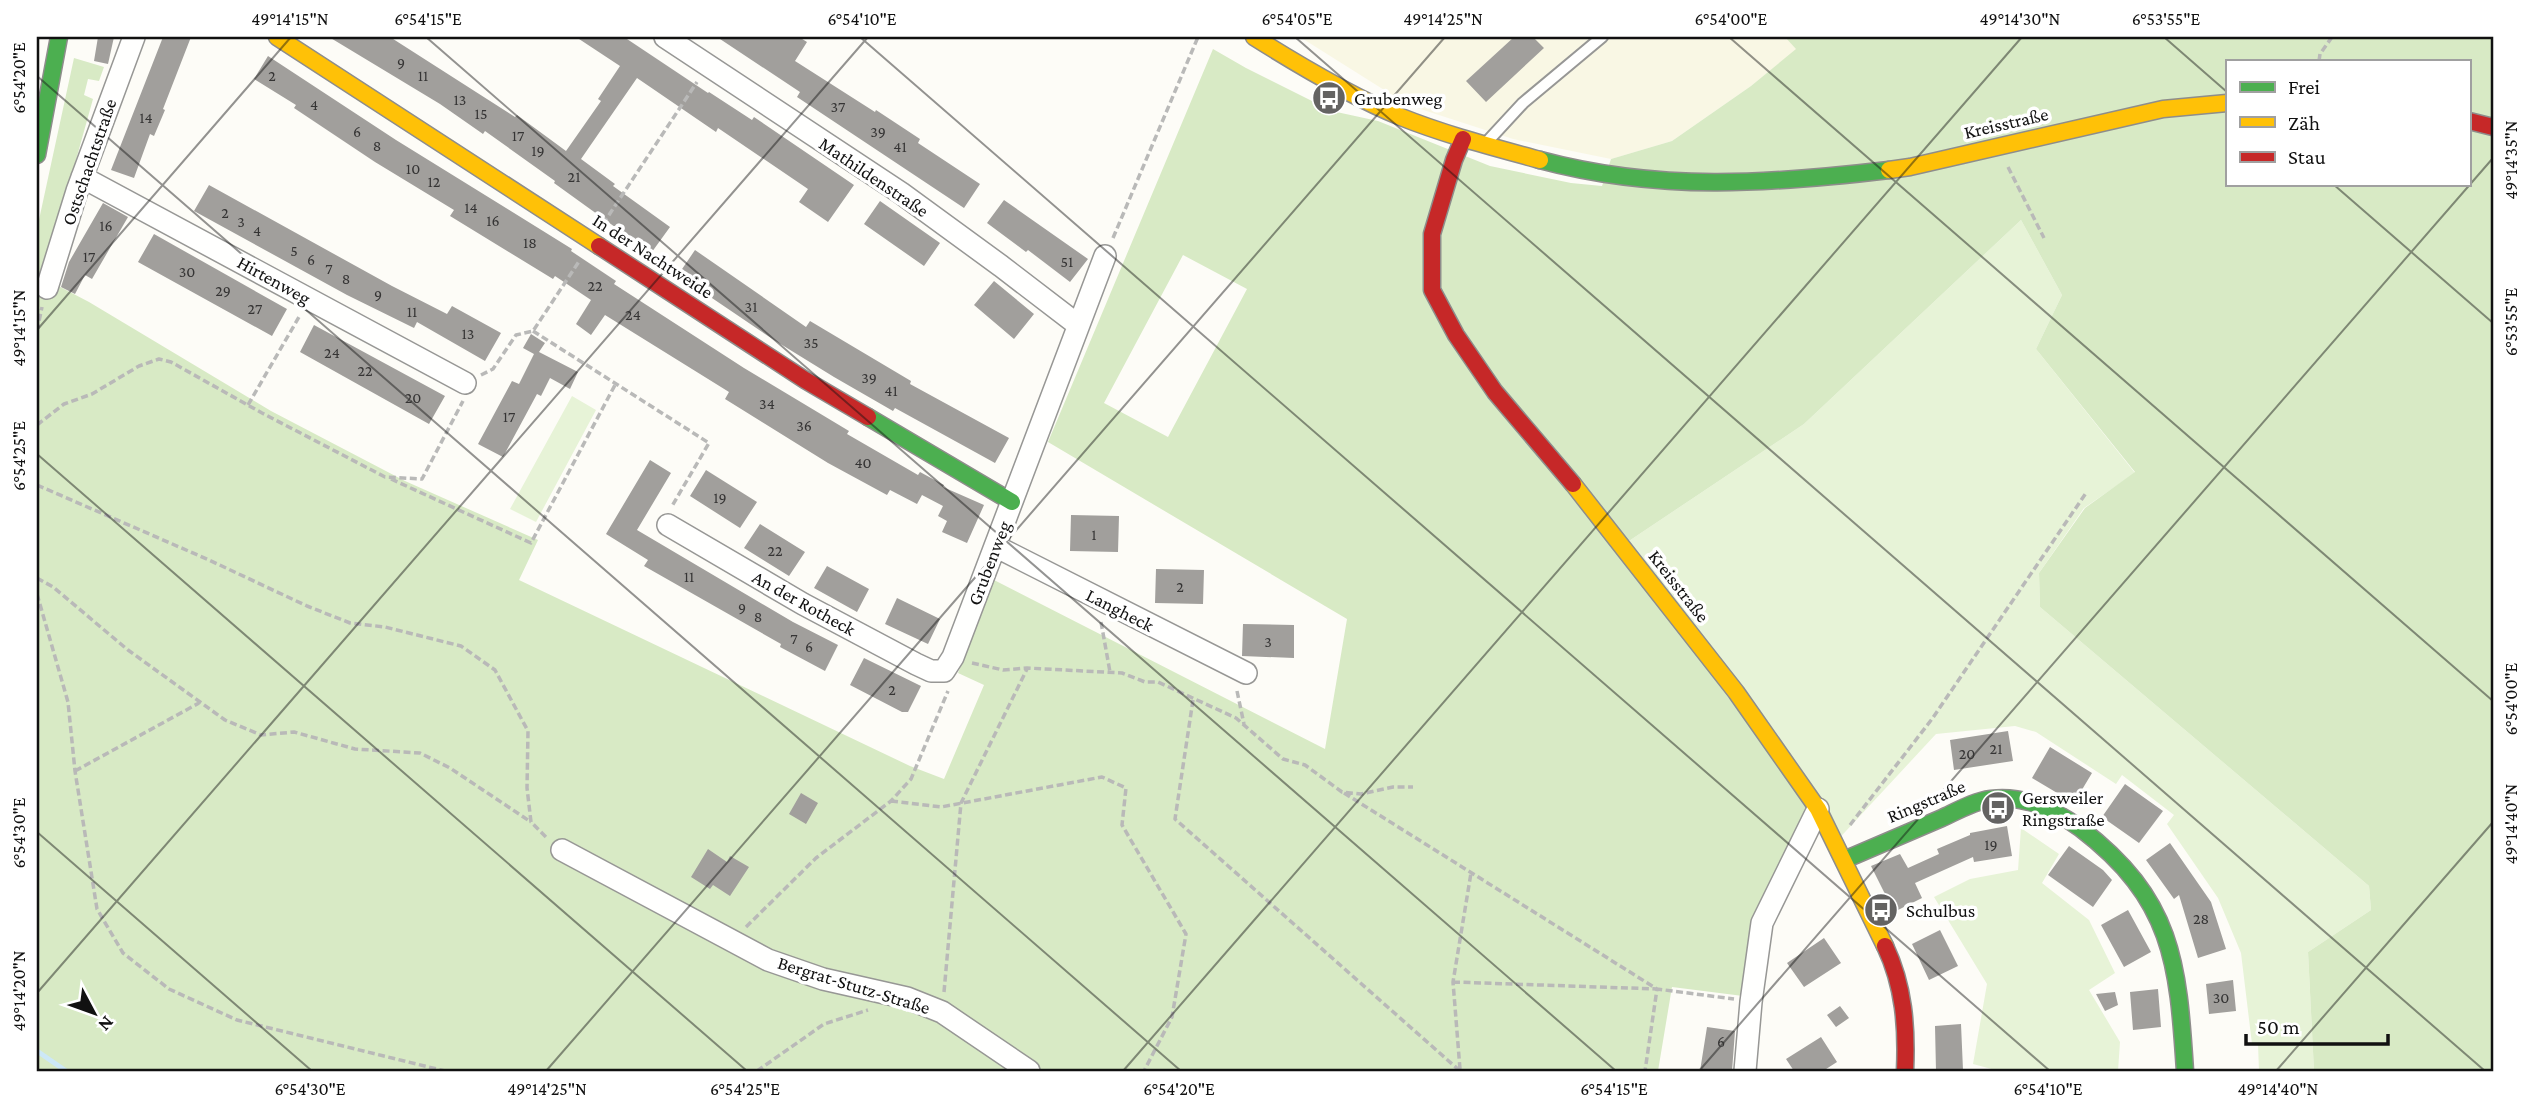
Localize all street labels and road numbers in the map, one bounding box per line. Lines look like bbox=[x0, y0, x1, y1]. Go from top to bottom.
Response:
street label: Ostschachtstraße bbox=[58, 96, 120, 228]
street label: Kreisstraße bbox=[1962, 103, 2050, 143]
street label: Mathildenstraße bbox=[815, 133, 933, 221]
street label: In der Nachtweide bbox=[589, 209, 717, 303]
street label: Hirtenweg bbox=[234, 251, 314, 309]
street label: Grubenweg bbox=[963, 518, 1015, 608]
street label: Kreisstraße bbox=[1644, 546, 1714, 626]
street label: An der Rotheck bbox=[749, 566, 860, 640]
street label: Langheck bbox=[1083, 584, 1158, 636]
street label: Ringstraße bbox=[1884, 775, 1968, 827]
street label: Bergrat-Stutz-Straße bbox=[775, 952, 933, 1018]

